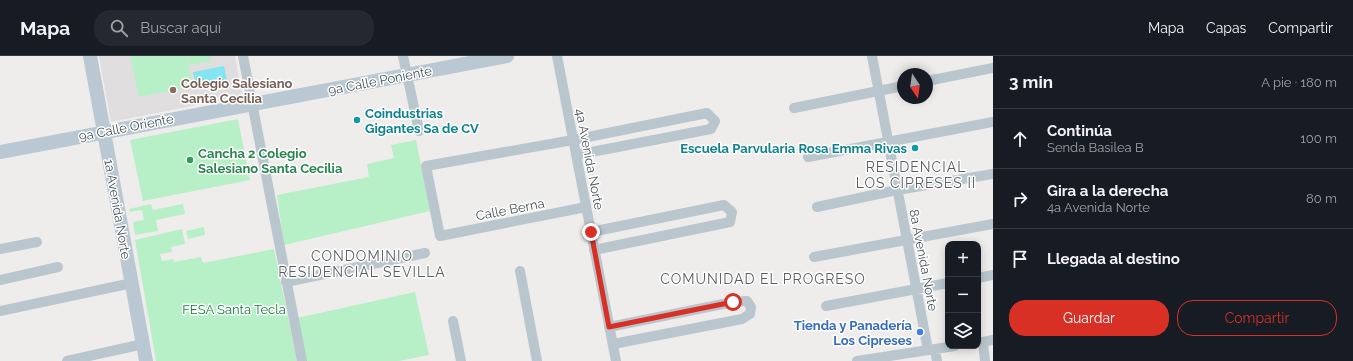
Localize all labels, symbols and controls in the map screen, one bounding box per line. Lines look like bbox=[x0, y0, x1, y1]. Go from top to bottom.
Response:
search box bbox=[94, 10, 374, 46]
text: Mapa bbox=[20, 17, 70, 39]
icon: search bbox=[108, 17, 130, 39]
text: Buscar aquí bbox=[140, 19, 221, 37]
text: Mapa bbox=[1148, 20, 1184, 36]
text: Capas bbox=[1206, 20, 1246, 36]
text: Compartir bbox=[1268, 20, 1333, 36]
street label: 9a Calle Poniente bbox=[327, 63, 434, 98]
north arrow bbox=[897, 68, 933, 104]
text: 3 min bbox=[1009, 72, 1053, 92]
text: A pie · 180 m bbox=[1261, 75, 1337, 90]
place label: Colegio Salesiano Santa Cecilia bbox=[181, 76, 293, 106]
marker: Colegio Salesiano Santa Cecilia bbox=[168, 85, 178, 95]
place label: Coindustrias Gigantes Sa de CV bbox=[365, 106, 479, 136]
street label: 4a Avenida Norte bbox=[572, 107, 607, 211]
street label: 9a Calle Oriente bbox=[77, 111, 175, 144]
marker: Coindustrias Gigantes Sa de CV bbox=[352, 115, 362, 125]
text: Continúa bbox=[1047, 122, 1112, 140]
icon: ahead bbox=[1009, 128, 1031, 150]
text: 100 m bbox=[1300, 131, 1337, 146]
text: Senda Basilea B bbox=[1047, 140, 1144, 155]
place label: Escuela Parvularia Rosa Emma Rivas bbox=[680, 141, 908, 156]
marker: Escuela Parvularia Rosa Emma Rivas bbox=[910, 143, 920, 153]
place label: Cancha 2 Colegio Salesiano Santa Cecilia bbox=[198, 146, 343, 176]
marker: Cancha 2 Colegio Salesiano Santa Cecilia bbox=[185, 155, 195, 165]
street label: 1a Avenida Norte bbox=[101, 158, 134, 261]
district label: RESIDENCIAL LOS CIPRESES II bbox=[856, 159, 976, 191]
text: Gira a la derecha bbox=[1047, 182, 1168, 200]
icon: right bbox=[1009, 188, 1031, 210]
text: 80 m bbox=[1306, 191, 1337, 206]
street label: Calle Berna bbox=[475, 195, 546, 223]
text: 4a Avenida Norte bbox=[1047, 200, 1150, 215]
street label: 8a Avenida Norte bbox=[906, 208, 941, 313]
route end bbox=[582, 223, 600, 241]
map controls bbox=[945, 241, 981, 349]
button: + bbox=[945, 241, 981, 277]
district label: CONDOMINIO RESIDENCIAL SEVILLA bbox=[278, 248, 446, 280]
icon: arrive bbox=[1009, 248, 1031, 270]
text: Llegada al destino bbox=[1047, 250, 1180, 268]
district label: COMUNIDAD EL PROGRESO bbox=[660, 271, 866, 287]
button: − bbox=[945, 277, 981, 313]
route start bbox=[724, 293, 742, 311]
button: Guardar bbox=[1009, 300, 1169, 336]
button: Compartir bbox=[1177, 300, 1337, 336]
park label: FESA Santa Tecla bbox=[182, 302, 286, 317]
button: layers bbox=[945, 313, 981, 349]
place label: Tienda y Panadería Los Cipreses bbox=[794, 318, 913, 348]
marker: Tienda y Panadería Los Cipreses bbox=[915, 327, 925, 337]

